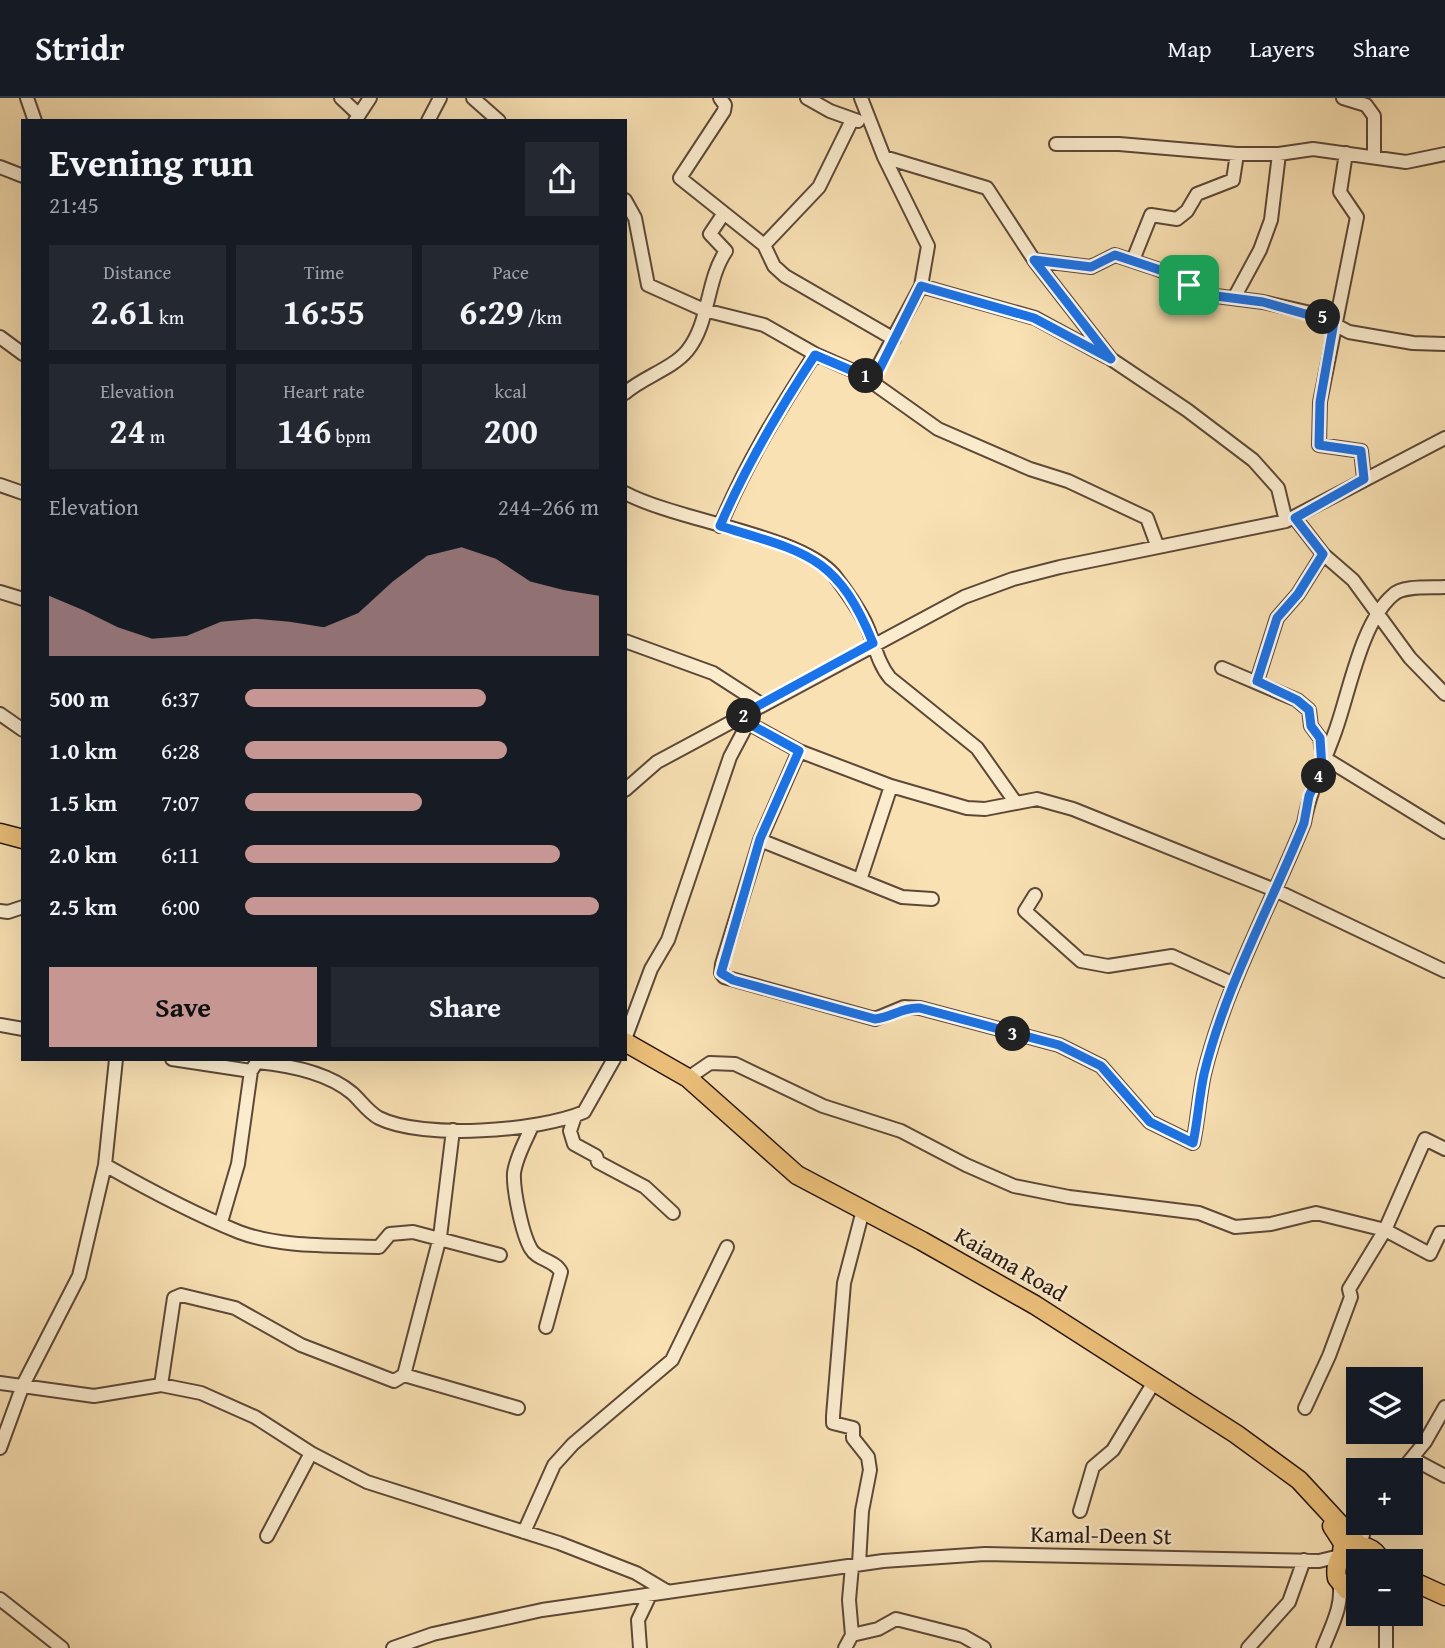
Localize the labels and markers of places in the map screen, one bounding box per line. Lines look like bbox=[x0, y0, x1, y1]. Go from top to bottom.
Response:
pin bbox=[1159, 255, 1219, 315]
pin: 5 bbox=[1306, 300, 1340, 334]
pin: 1 bbox=[848, 358, 884, 394]
pin: 2 bbox=[726, 698, 762, 734]
pin: 4 bbox=[1302, 758, 1336, 794]
pin: 3 bbox=[996, 1016, 1030, 1052]

